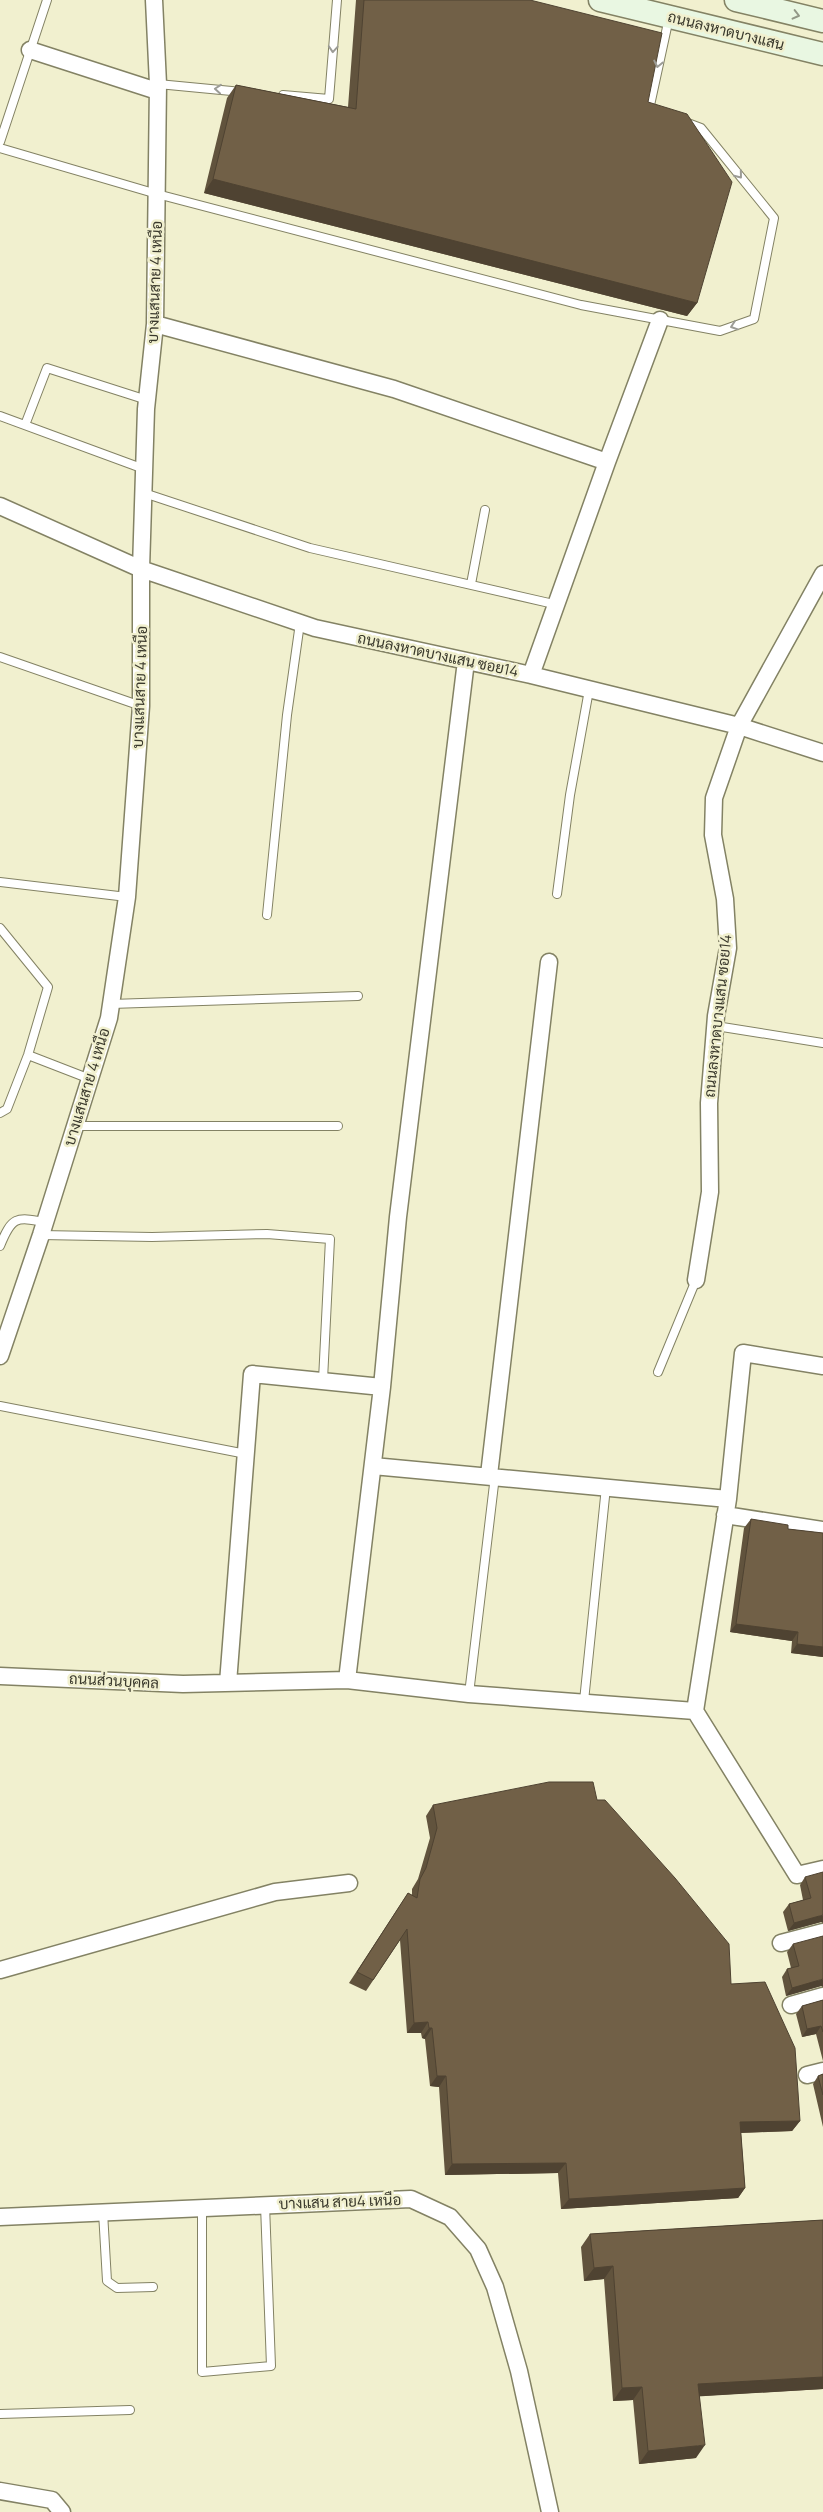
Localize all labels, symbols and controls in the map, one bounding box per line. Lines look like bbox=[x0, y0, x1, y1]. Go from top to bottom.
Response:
street label: ถนนลงหาดบางแสน bbox=[665, 6, 787, 55]
one-way arrow bbox=[792, 9, 801, 20]
one-way arrow bbox=[328, 45, 339, 53]
one-way arrow bbox=[654, 60, 664, 69]
one-way arrow bbox=[214, 84, 222, 95]
one-way arrow bbox=[734, 169, 742, 178]
street label: บางแสนสาย 4 เหนือ bbox=[142, 220, 167, 344]
one-way arrow bbox=[730, 320, 738, 330]
street label: บางแสนสาย 4 เหนือ bbox=[127, 625, 152, 749]
street label: ถนนลงหาดบางแสน ซอย14 bbox=[356, 627, 521, 682]
street label: ถนนลงหาดบางแสน ซอย14 bbox=[698, 933, 737, 1099]
street label: บางแสนสาย 4 เหนือ bbox=[59, 1025, 114, 1149]
street label: ถนนส่วนบุคคล bbox=[68, 1668, 160, 1694]
street label: บางแสน สาย4 เหนือ bbox=[278, 2189, 402, 2214]

